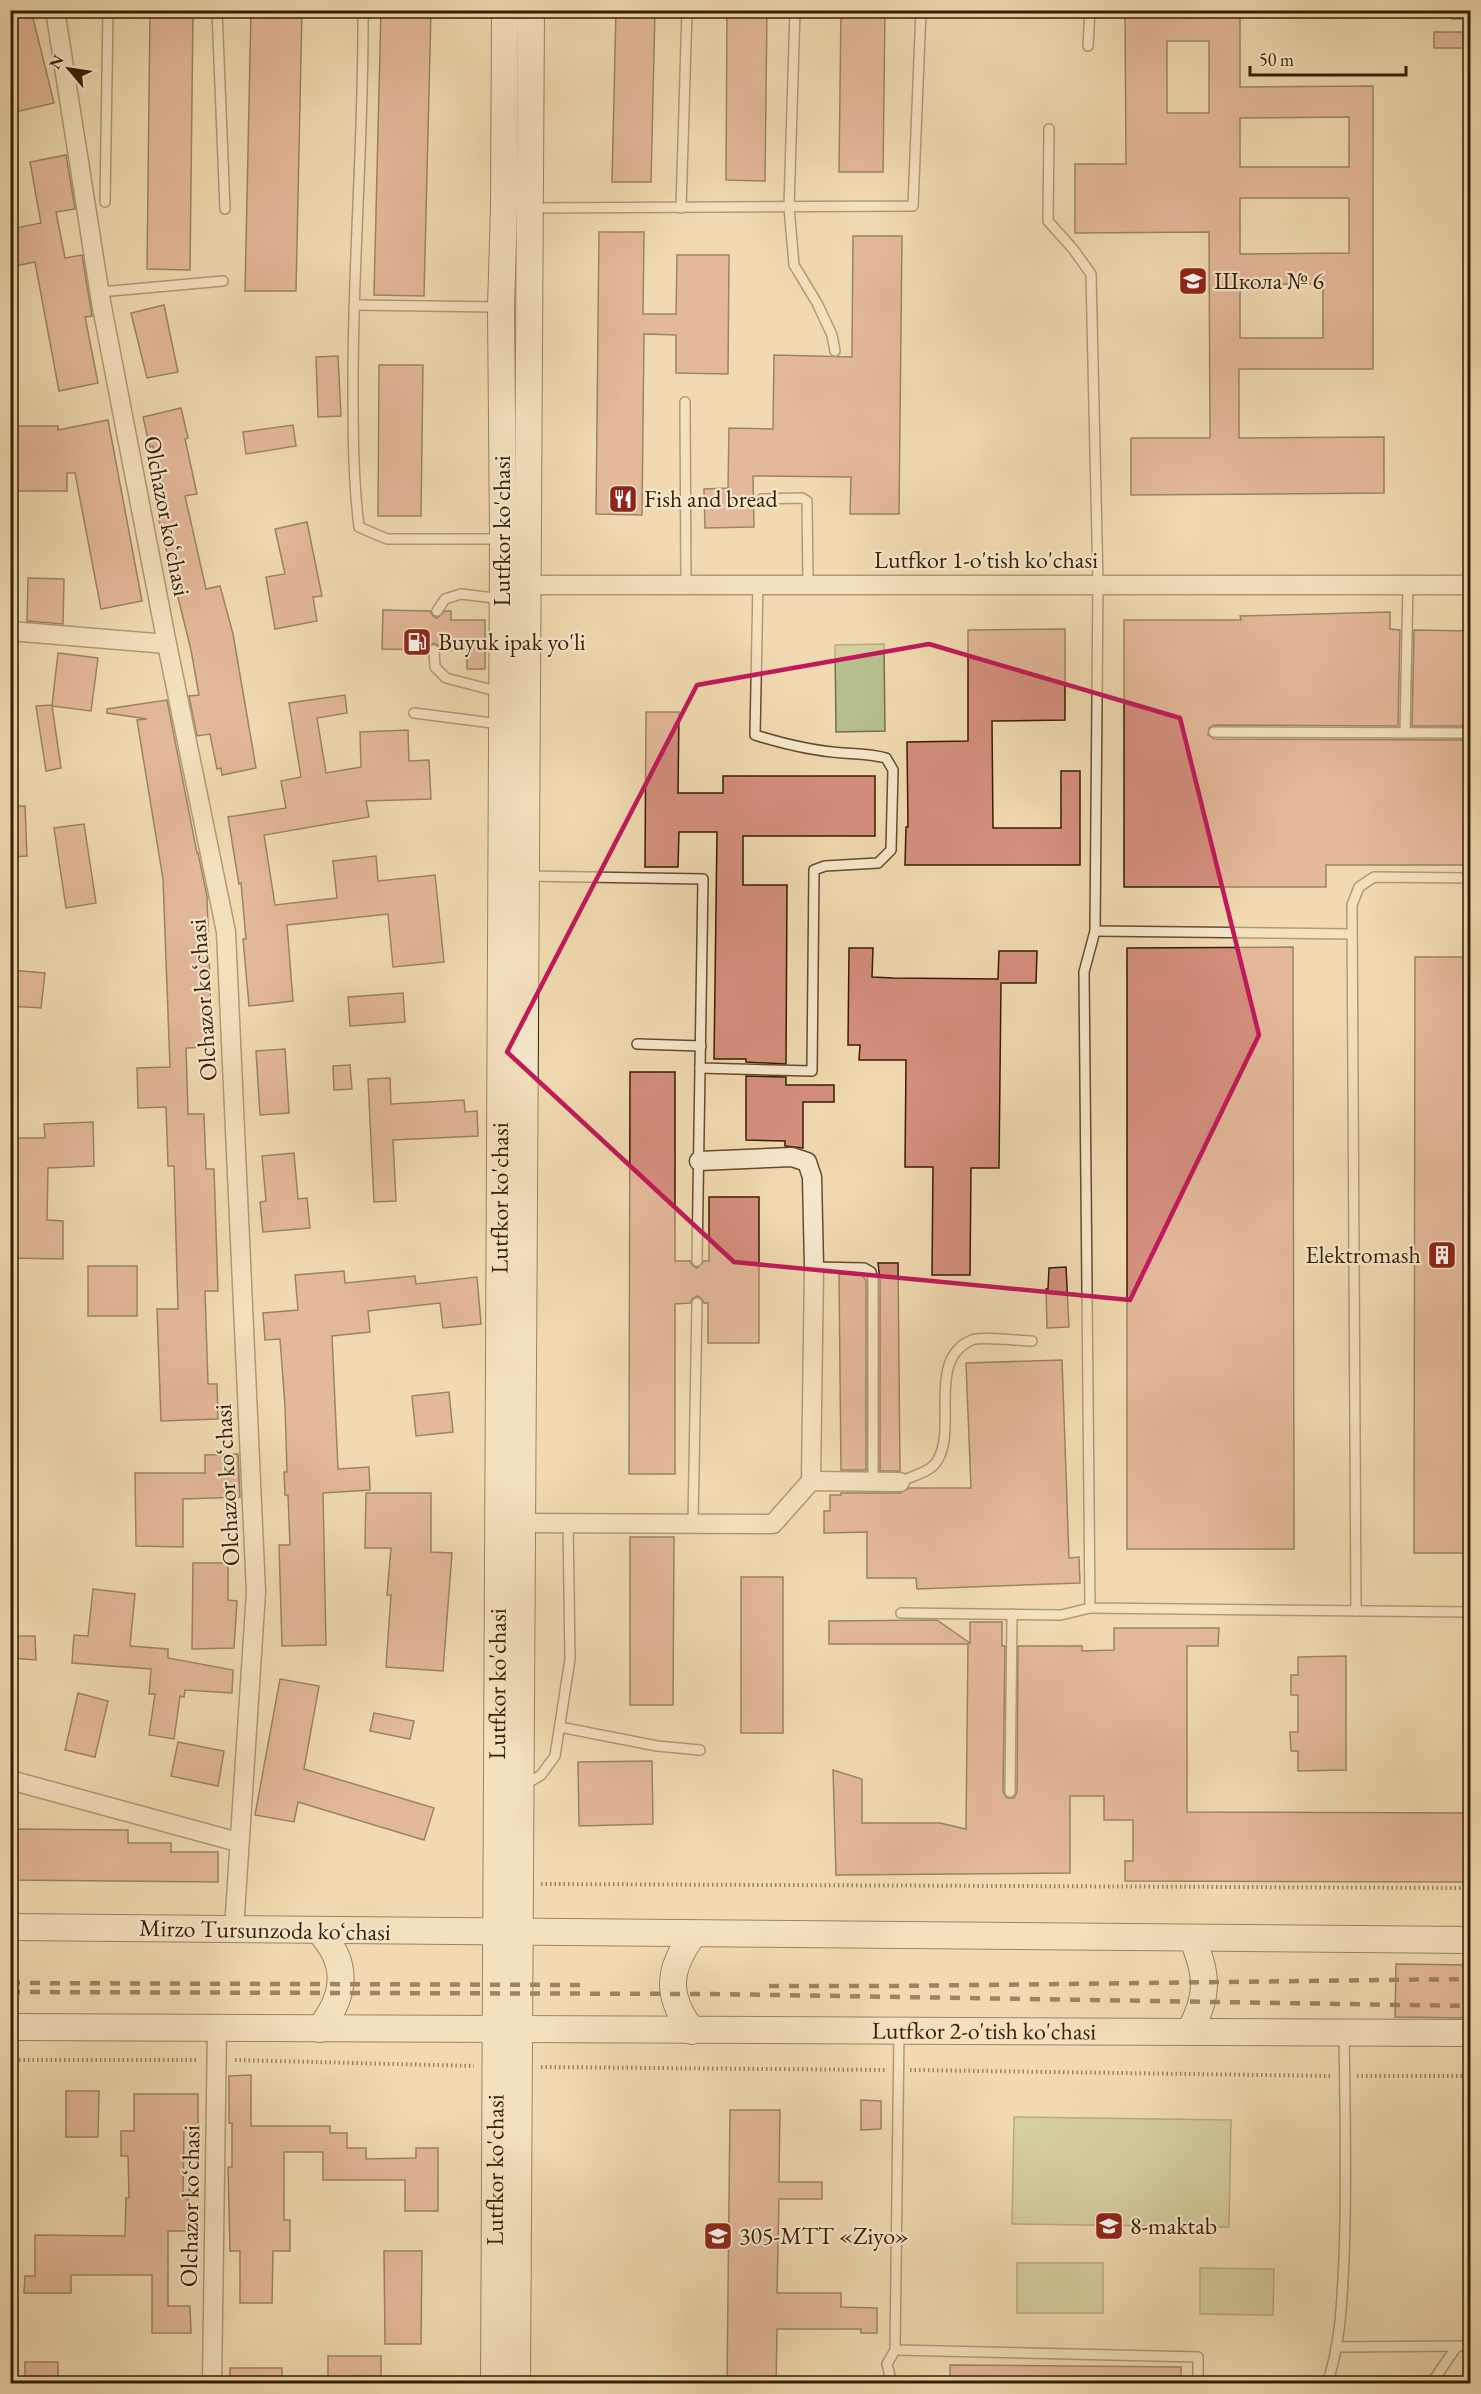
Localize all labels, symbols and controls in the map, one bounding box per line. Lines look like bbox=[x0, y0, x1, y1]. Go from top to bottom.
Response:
north arrow bbox=[39, 39, 99, 99]
scale bar bbox=[1250, 39, 1406, 77]
text: 50 m bbox=[1259, 48, 1294, 71]
text: N bbox=[44, 51, 69, 73]
school or university icon: Школа № 6 bbox=[1177, 265, 1209, 297]
place label: Школа № 6 bbox=[1214, 265, 1324, 296]
street label: Olchazor koʻchasi bbox=[137, 433, 198, 599]
street label: Lutfkor ko'chasi bbox=[486, 455, 517, 607]
restaurant icon: Fish and bread bbox=[607, 483, 639, 515]
place label: Fish and bread bbox=[644, 483, 779, 514]
street label: Lutfkor 1-o'tish ko'chasi bbox=[874, 544, 1098, 575]
fuel station icon: Buyuk ipak yo'li bbox=[401, 626, 433, 658]
place label: Buyuk ipak yo'li bbox=[438, 626, 586, 657]
street label: Olchazor koʻchasi bbox=[181, 918, 224, 1082]
street label: Lutfkor ko'chasi bbox=[483, 1122, 515, 1274]
place label: Elektromash bbox=[1305, 1239, 1421, 1270]
building icon: Elektromash bbox=[1426, 1239, 1458, 1271]
street label: Olchazor koʻchasi bbox=[207, 1403, 246, 1567]
street label: Lutfkor ko'chasi bbox=[481, 1608, 513, 1760]
street label: Mirzo Tursunzoda koʻchasi bbox=[139, 1912, 391, 1947]
street label: Lutfkor 2-o'tish ko'chasi bbox=[872, 2015, 1096, 2046]
street label: Lutfkor ko'chasi bbox=[479, 2094, 510, 2246]
street label: Olchazor koʻchasi bbox=[173, 2124, 206, 2287]
school or university icon: 8-maktab bbox=[1093, 2210, 1125, 2242]
place label: 8-maktab bbox=[1130, 2210, 1217, 2241]
school or university icon: 305-MTT «Ziyo» bbox=[702, 2220, 734, 2252]
place label: 305-MTT «Ziyo» bbox=[739, 2220, 909, 2251]

